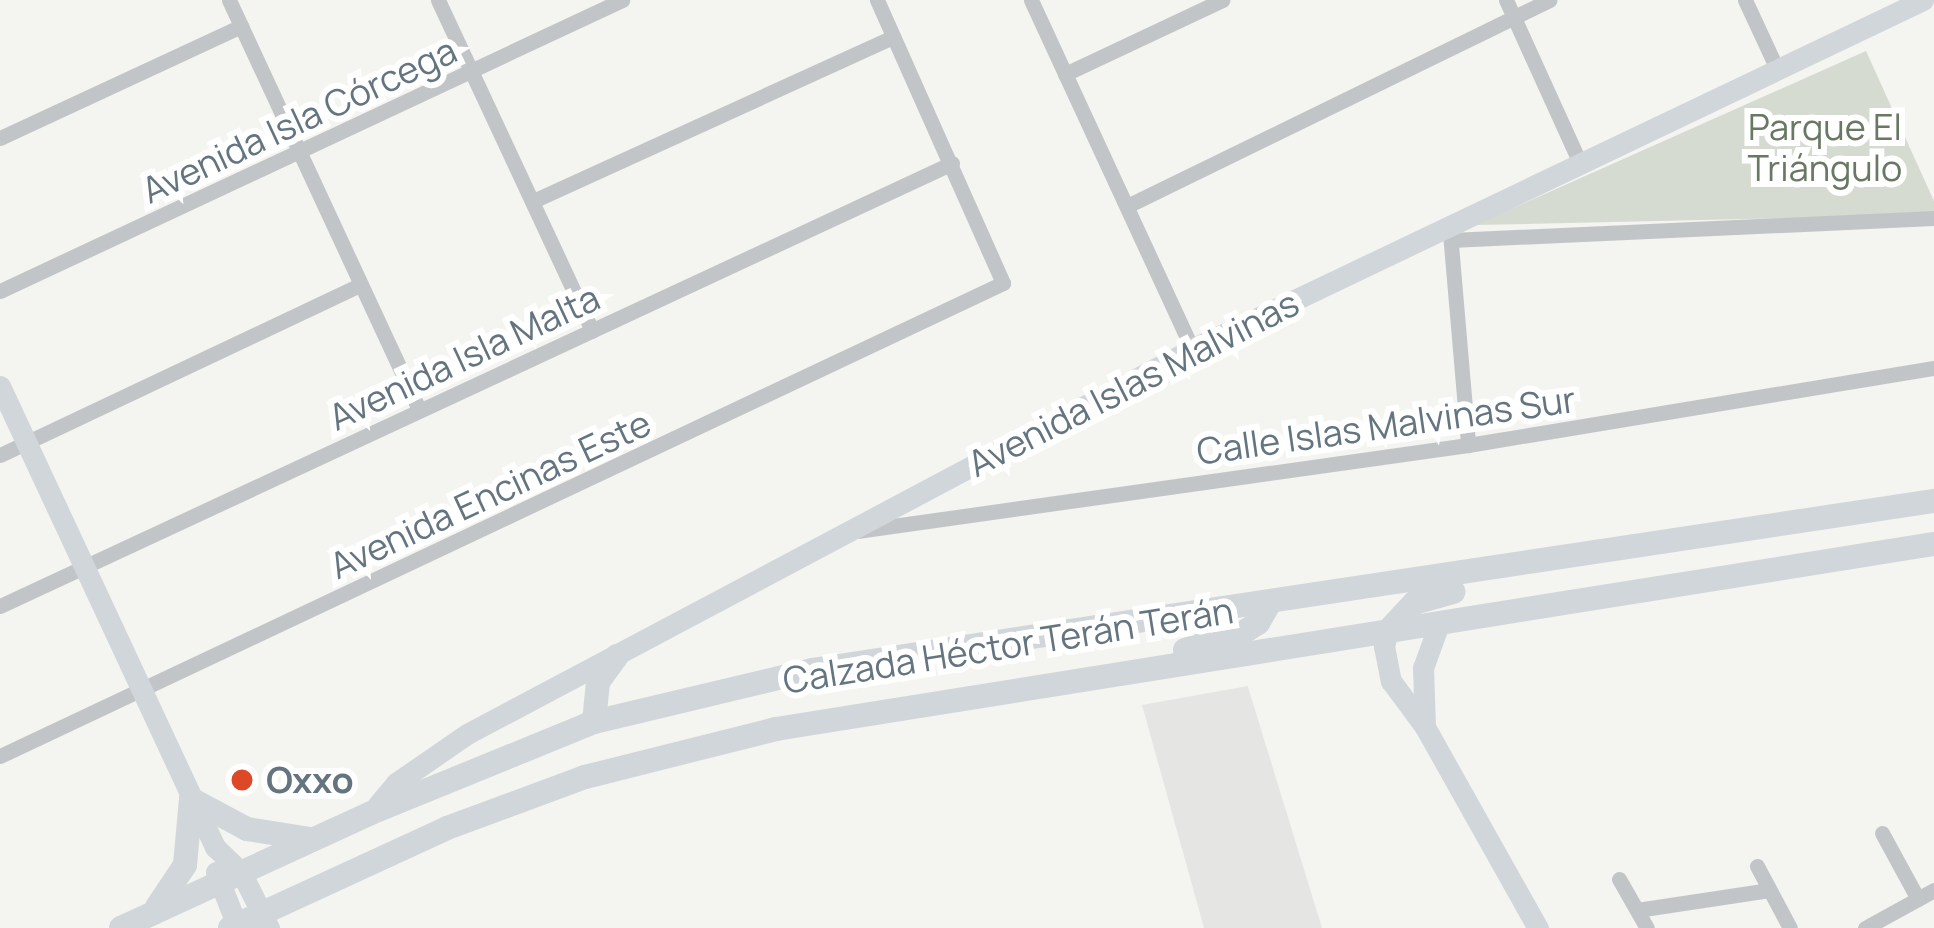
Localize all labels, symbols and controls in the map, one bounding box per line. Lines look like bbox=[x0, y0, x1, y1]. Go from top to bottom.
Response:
street label: Avenida Isla Córcega bbox=[135, 28, 463, 212]
park label: Parque El Triángulo bbox=[1748, 104, 1902, 189]
street label: Avenida Isla Malta bbox=[322, 275, 606, 439]
street label: Avenida Islas Malvinas bbox=[960, 281, 1306, 485]
street label: Calle Islas Malvinas Sur bbox=[1194, 377, 1578, 473]
street label: Avenida Encinas Este bbox=[323, 401, 657, 587]
street label: Calzada Héctor Terán Terán bbox=[780, 588, 1236, 702]
place label: Oxxo bbox=[266, 758, 354, 802]
marker: Oxxo bbox=[229, 767, 255, 793]

